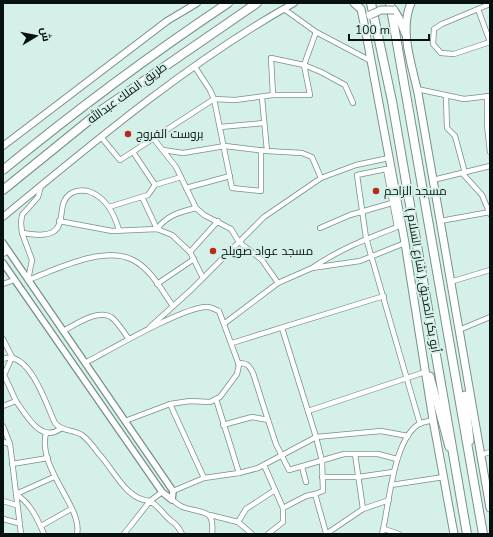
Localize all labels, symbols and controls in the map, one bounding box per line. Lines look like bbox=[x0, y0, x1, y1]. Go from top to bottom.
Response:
north arrow bbox=[16, 16, 56, 56]
scale bar bbox=[349, 16, 429, 42]
text: 100 m bbox=[355, 22, 390, 38]
text: ش bbox=[37, 26, 54, 43]
street label: طريق الملك عبدالله bbox=[84, 59, 170, 127]
place label: بروست الفروج bbox=[136, 126, 203, 142]
marker: بروست الفروج bbox=[123, 129, 133, 139]
place label: مسجد الزاحم bbox=[384, 183, 447, 199]
marker: مسجد الزاحم bbox=[371, 186, 381, 196]
street label: ( شارع السلام ) أبو بكر الصديق bbox=[402, 206, 444, 354]
place label: مسجد عواد صويلح bbox=[221, 243, 313, 259]
marker: مسجد عواد صويلح bbox=[208, 246, 218, 256]

